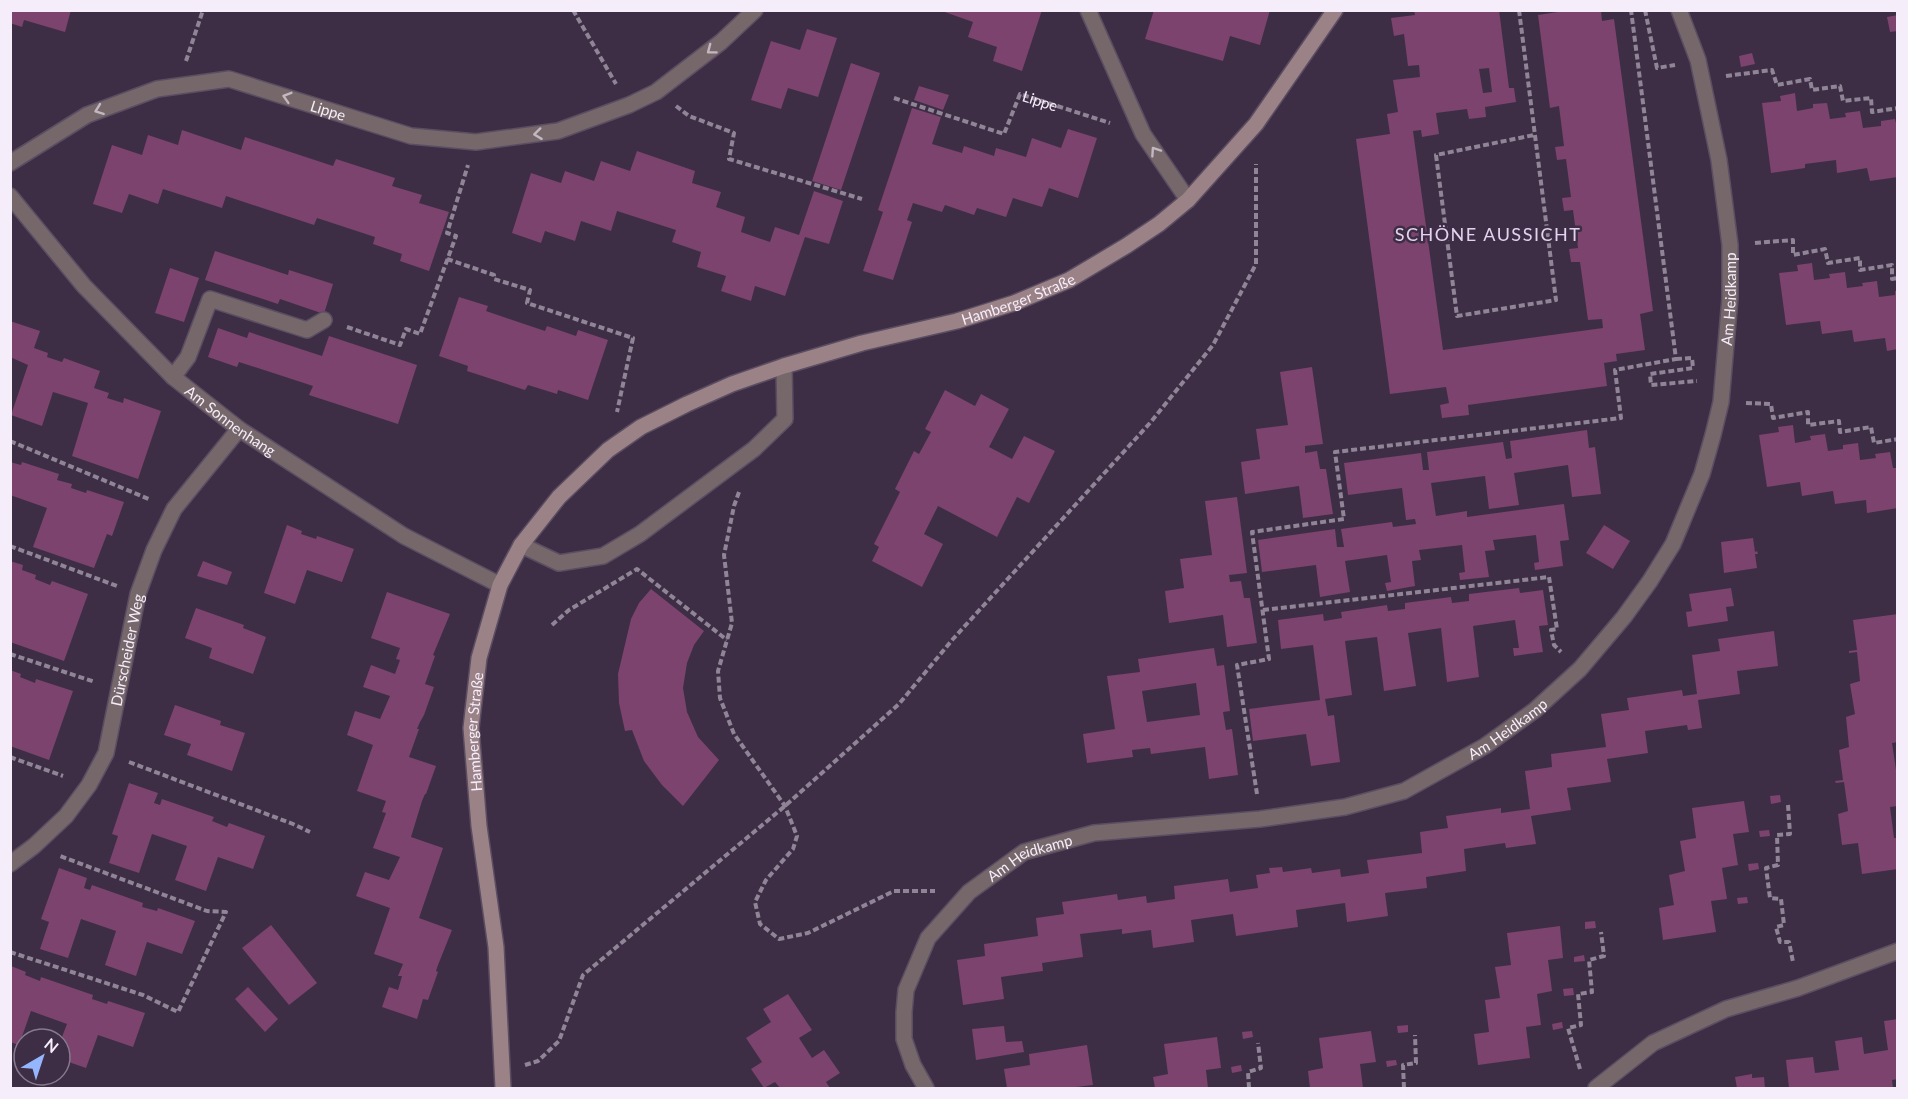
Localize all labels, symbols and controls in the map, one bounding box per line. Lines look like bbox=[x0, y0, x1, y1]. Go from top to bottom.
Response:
one-way arrow bbox=[707, 42, 718, 53]
street label: Lippe bbox=[1020, 86, 1060, 115]
one-way arrow bbox=[282, 92, 293, 104]
street label: Lippe bbox=[308, 96, 348, 124]
one-way arrow bbox=[94, 103, 105, 116]
one-way arrow bbox=[534, 127, 543, 139]
one-way arrow bbox=[1151, 147, 1162, 158]
district label: SCHÖNE AUSSICHT bbox=[1395, 223, 1581, 245]
street label: Am Heidkamp bbox=[1717, 252, 1739, 346]
street label: Hamberger Straße bbox=[959, 269, 1078, 328]
street label: Am Sonnenhang bbox=[182, 381, 279, 460]
street label: Dürscheider Weg bbox=[107, 592, 147, 708]
street label: Hamberger Straße bbox=[462, 671, 486, 792]
street label: Am Heidkamp bbox=[1464, 694, 1551, 763]
street label: Am Heidkamp bbox=[983, 830, 1074, 885]
north arrow bbox=[12, 1027, 72, 1087]
text: N bbox=[41, 1034, 63, 1056]

